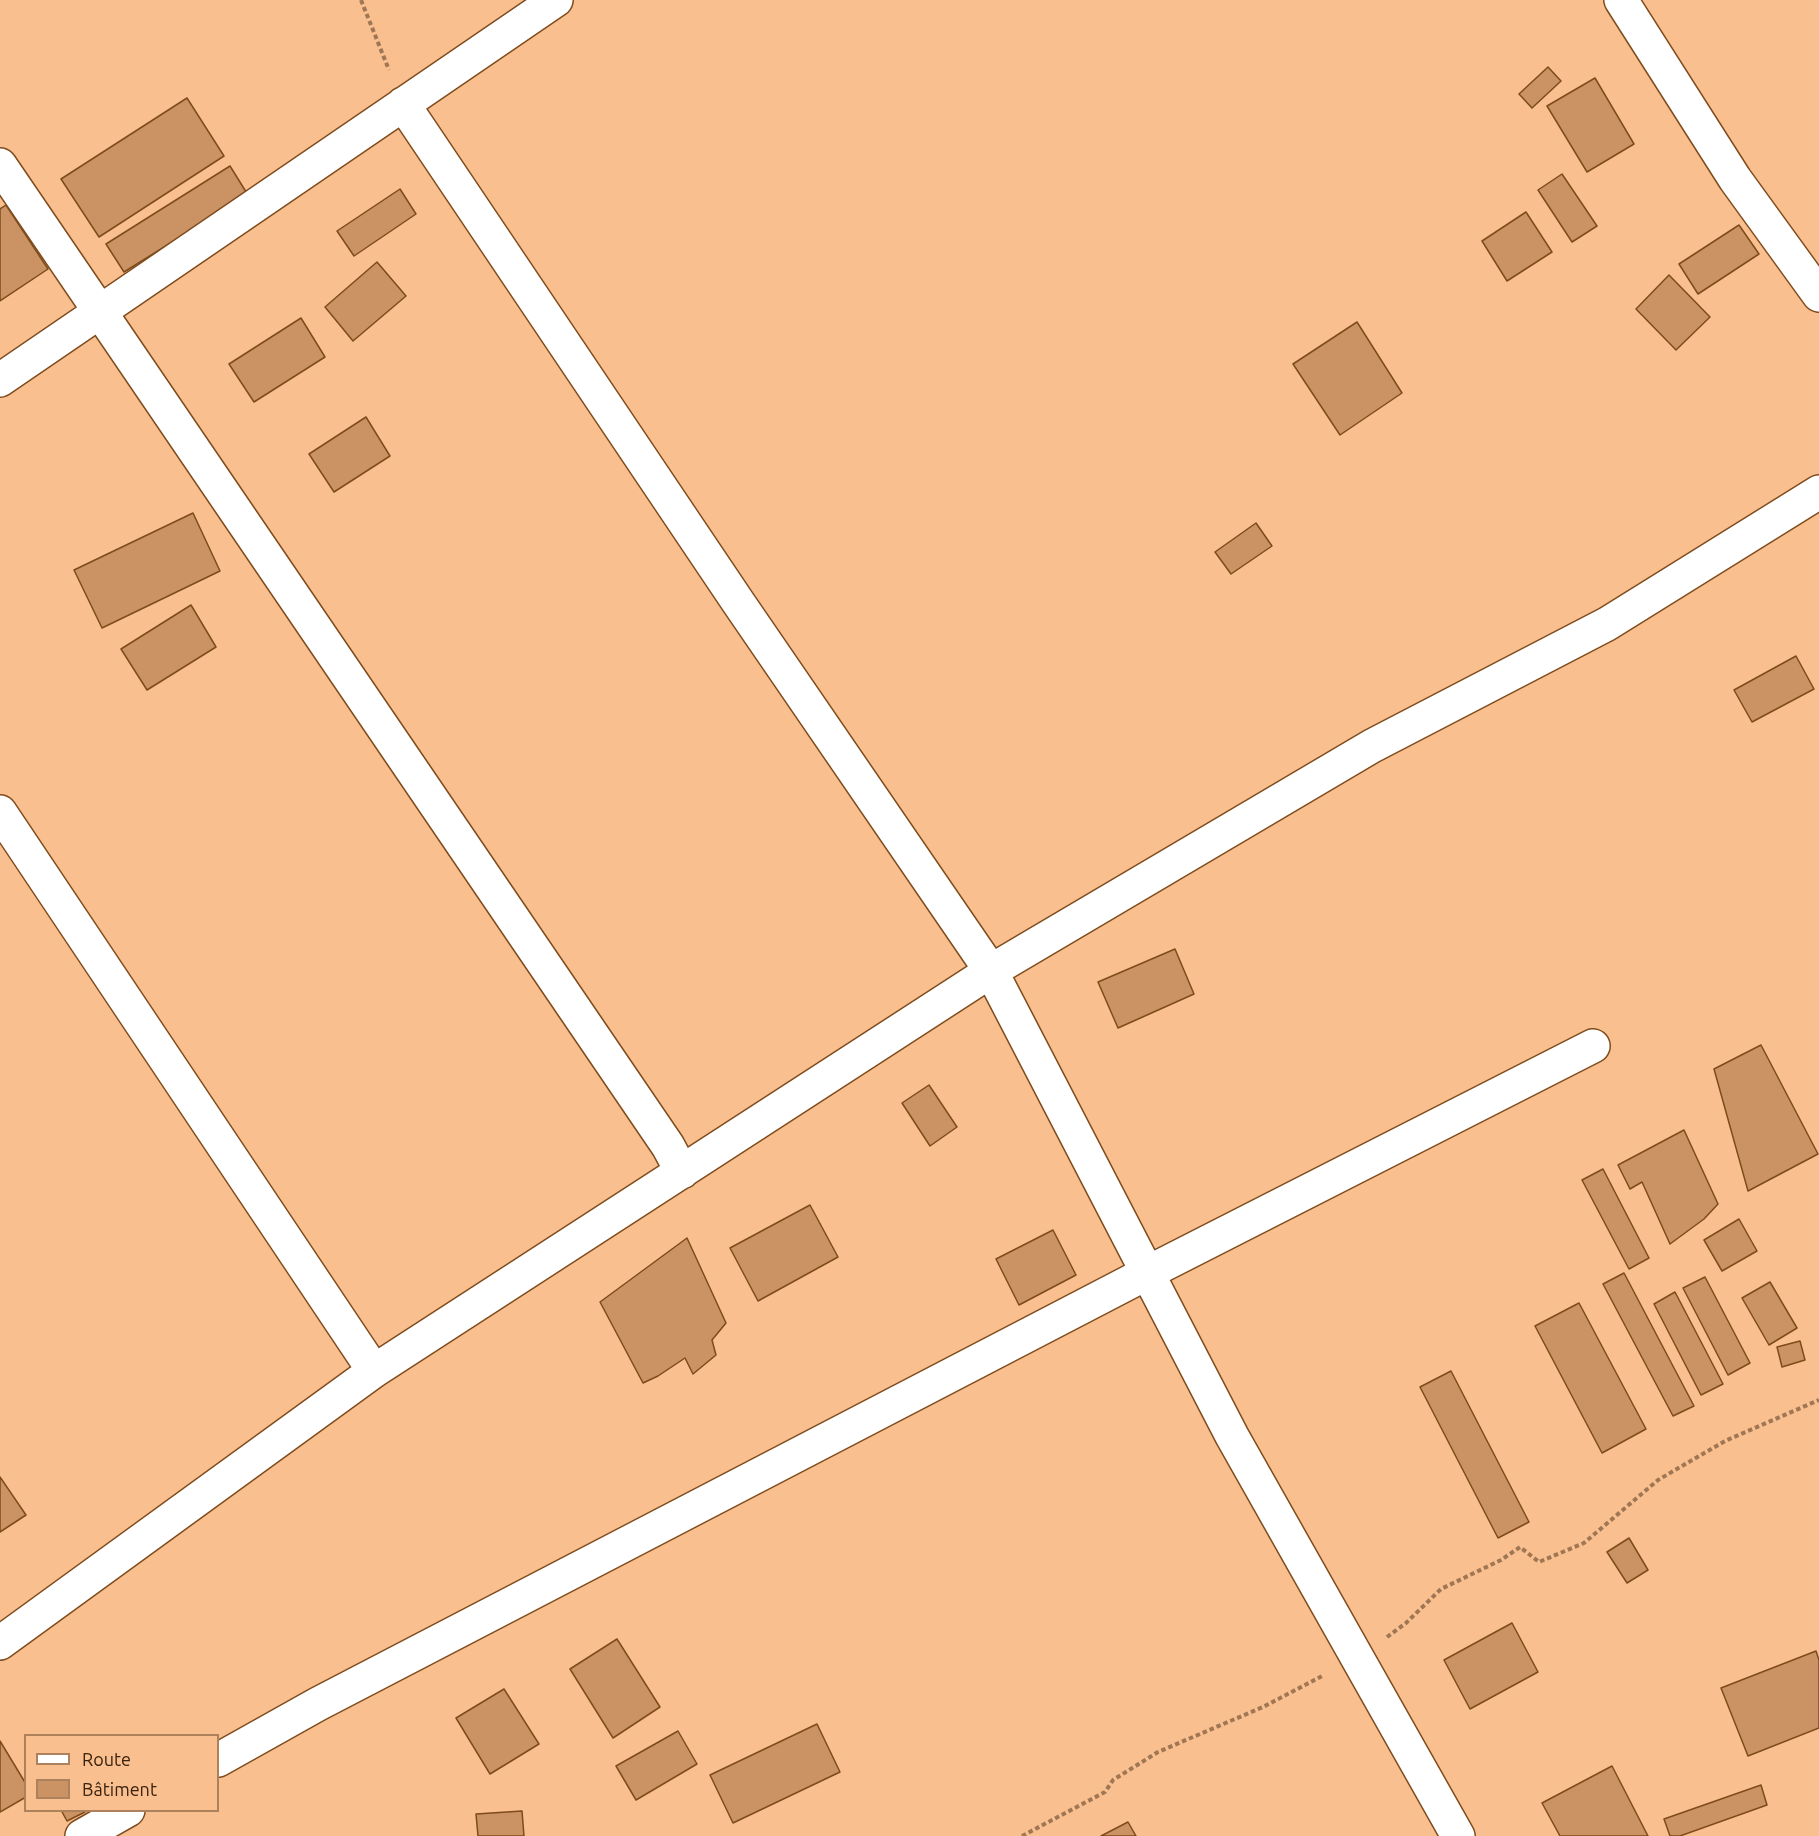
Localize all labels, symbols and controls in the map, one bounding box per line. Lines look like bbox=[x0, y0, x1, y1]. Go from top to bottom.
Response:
legend bbox=[24, 1734, 219, 1812]
text: Route bbox=[82, 1749, 131, 1769]
text: Bâtiment bbox=[82, 1779, 157, 1799]

